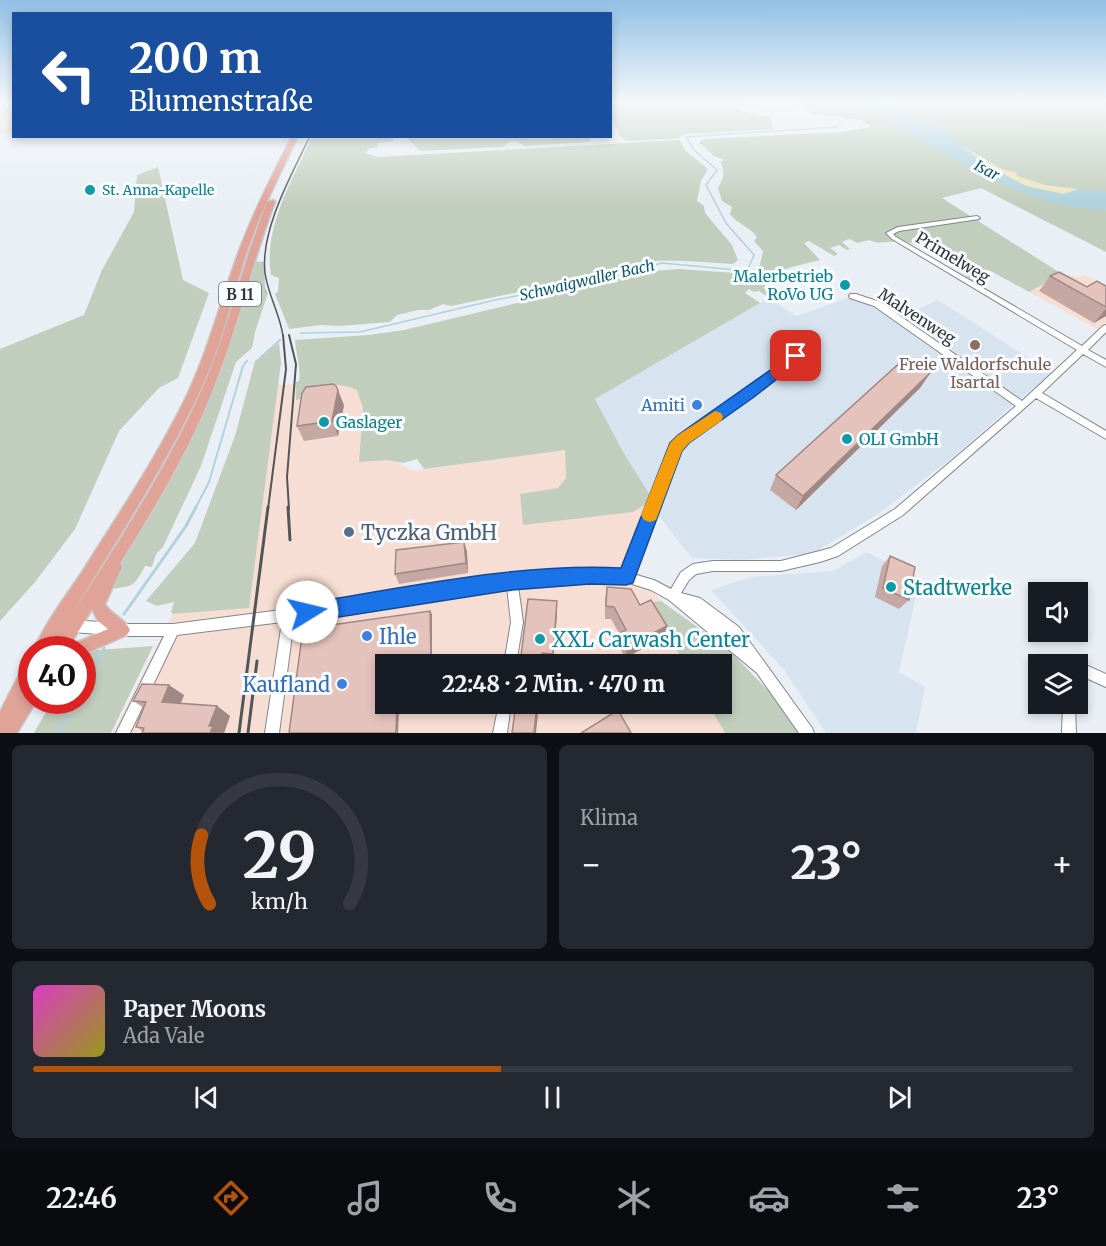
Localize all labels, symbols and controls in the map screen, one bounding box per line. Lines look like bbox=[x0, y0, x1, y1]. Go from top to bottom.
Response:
text: 200 m bbox=[129, 32, 261, 84]
icon: left bbox=[30, 36, 108, 114]
text: Blumenstraße bbox=[129, 84, 313, 118]
water label: Isar bbox=[971, 156, 1004, 185]
place label: St. Anna-Kapelle bbox=[102, 181, 214, 199]
marker: St. Anna-Kapelle bbox=[83, 183, 97, 197]
street label: Primelweg bbox=[912, 227, 994, 287]
water label: Schwaigwaller Bach bbox=[518, 255, 656, 305]
place label: Malerbetrieb RoVo UG bbox=[733, 266, 833, 304]
marker: Malerbetrieb RoVo UG bbox=[838, 278, 852, 292]
road number: B 11 bbox=[219, 282, 261, 306]
street label: Malvenweg bbox=[874, 284, 960, 349]
pin bbox=[770, 330, 821, 381]
marker: Freie Waldorfschule Isartal bbox=[968, 338, 982, 352]
icon: arrive bbox=[779, 339, 812, 372]
place label: Freie Waldorfschule Isartal bbox=[899, 354, 1051, 392]
place label: Amiti bbox=[640, 395, 685, 415]
marker: Amiti bbox=[690, 398, 704, 412]
place label: Gaslager bbox=[336, 412, 402, 432]
marker: Gaslager bbox=[317, 415, 331, 429]
place label: OLI GmbH bbox=[859, 429, 939, 449]
marker: OLI GmbH bbox=[840, 432, 854, 446]
place label: Tyczka GmbH bbox=[361, 520, 497, 545]
marker: Tyczka GmbH bbox=[342, 525, 356, 539]
place label: Stadtwerke bbox=[903, 575, 1012, 600]
position arrow bbox=[275, 580, 339, 644]
marker: Stadtwerke bbox=[884, 580, 898, 594]
map controls bbox=[1028, 582, 1088, 714]
button: sound bbox=[1028, 582, 1088, 642]
place label: Ihle bbox=[379, 624, 416, 649]
place label: XXL Carwash Center bbox=[552, 627, 750, 652]
marker: Ihle bbox=[360, 629, 374, 643]
marker: XXL Carwash Center bbox=[533, 632, 547, 646]
speed limit sign: 40 bbox=[18, 636, 96, 714]
button: layers bbox=[1028, 654, 1088, 714]
text: 22:48 · 2 Min. · 470 m bbox=[442, 670, 665, 698]
place label: Kaufland bbox=[242, 672, 330, 697]
marker: Kaufland bbox=[335, 677, 349, 691]
text: Klima bbox=[580, 805, 638, 830]
text: 29 bbox=[242, 817, 317, 895]
text: 23° bbox=[791, 835, 862, 891]
text: − bbox=[580, 844, 602, 885]
text: + bbox=[1051, 844, 1073, 885]
text: km/h bbox=[251, 888, 308, 915]
text: Paper Moons bbox=[123, 995, 266, 1023]
text: Ada Vale bbox=[123, 1023, 204, 1048]
icon: previous bbox=[190, 1081, 223, 1114]
icon: pause bbox=[536, 1081, 569, 1114]
icon: next bbox=[883, 1081, 916, 1114]
icon: directions bbox=[210, 1177, 252, 1219]
icon: music bbox=[344, 1177, 386, 1219]
icon: phone bbox=[479, 1177, 521, 1219]
icon: climate bbox=[613, 1177, 655, 1219]
icon: car bbox=[748, 1177, 790, 1219]
icon: filters bbox=[882, 1177, 924, 1219]
text: 22:46 bbox=[46, 1181, 117, 1215]
text: 23° bbox=[1017, 1181, 1060, 1215]

